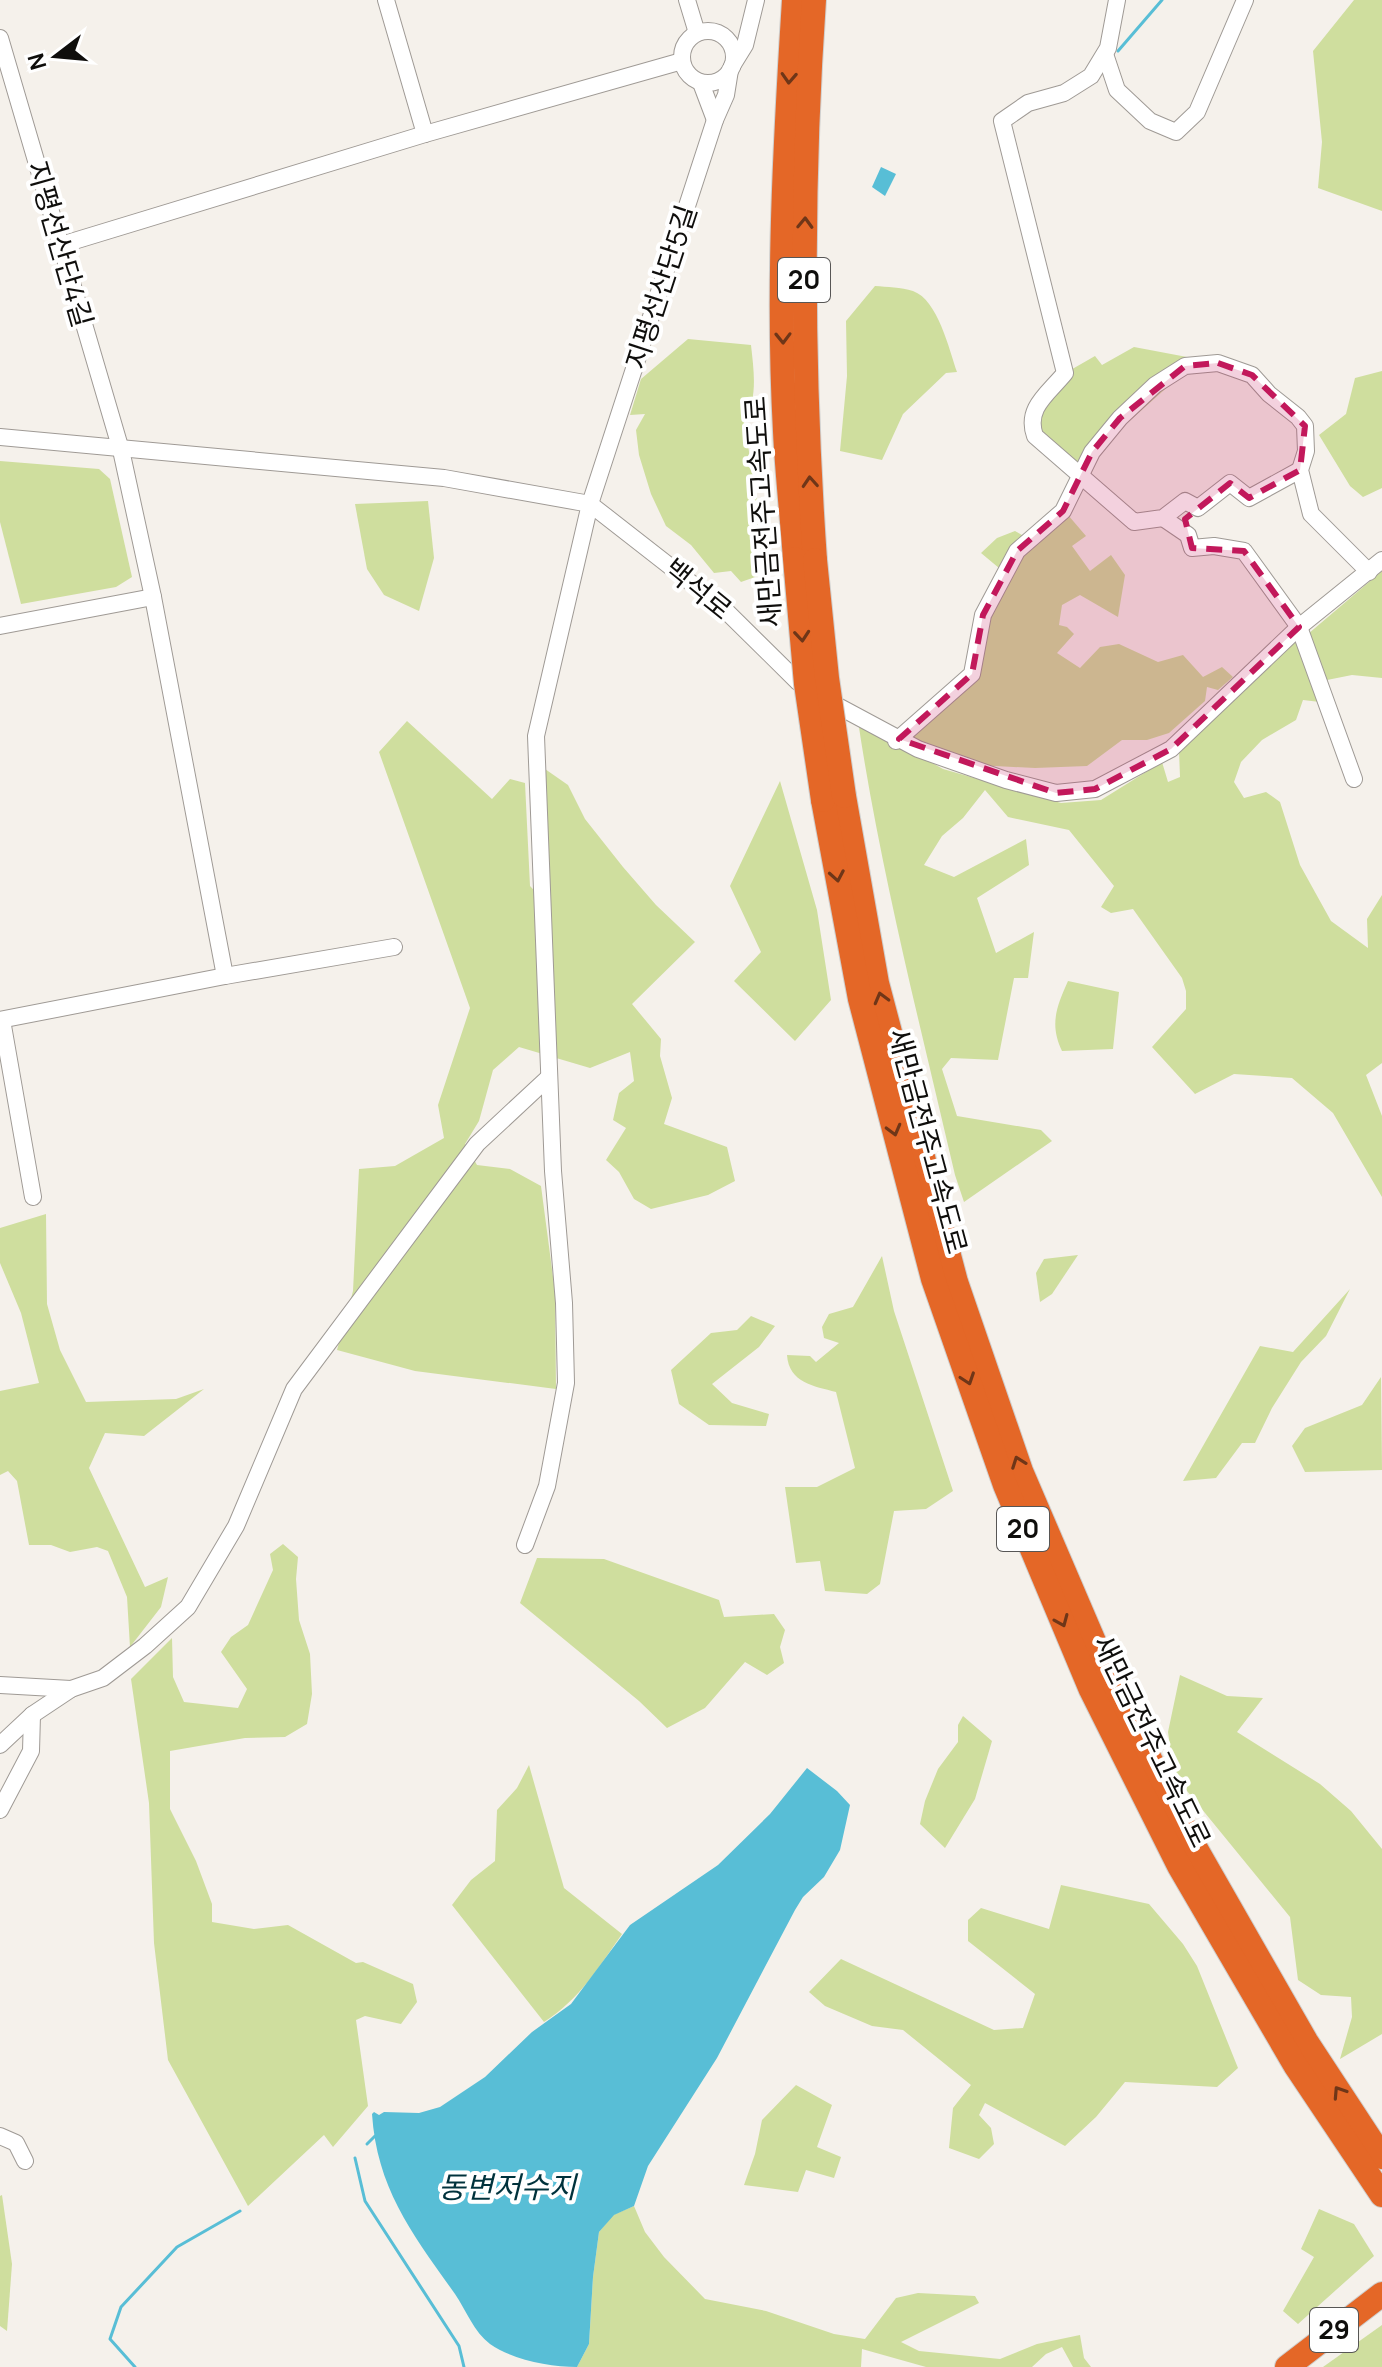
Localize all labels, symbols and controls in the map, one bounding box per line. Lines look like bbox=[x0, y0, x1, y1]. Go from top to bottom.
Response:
north arrow bbox=[16, 16, 96, 96]
text: N bbox=[20, 50, 53, 73]
one-way arrow bbox=[781, 72, 798, 85]
street label: 지평선산단4길 bbox=[19, 156, 103, 331]
street label: 지평선산단5길 bbox=[616, 200, 704, 374]
one-way arrow bbox=[796, 216, 813, 229]
road number: 20 bbox=[778, 258, 830, 302]
one-way arrow bbox=[774, 332, 792, 345]
street label: 새만금전주고속도로 bbox=[735, 395, 789, 629]
one-way arrow bbox=[802, 475, 819, 488]
street label: 백석로 bbox=[657, 549, 741, 627]
one-way arrow bbox=[793, 630, 810, 643]
one-way arrow bbox=[828, 869, 845, 883]
one-way arrow bbox=[874, 992, 891, 1005]
street label: 새만금전주고속도로 bbox=[881, 1024, 977, 1258]
one-way arrow bbox=[885, 1122, 901, 1136]
one-way arrow bbox=[958, 1371, 974, 1385]
one-way arrow bbox=[1011, 1456, 1028, 1470]
road number: 20 bbox=[997, 1507, 1049, 1551]
one-way arrow bbox=[1053, 1613, 1069, 1627]
street label: 새만금전주고속도로 bbox=[1085, 1628, 1221, 1853]
one-way arrow bbox=[1334, 2086, 1349, 2100]
water label: 동변저수지 bbox=[438, 2166, 578, 2207]
road number: 29 bbox=[1310, 2308, 1358, 2352]

